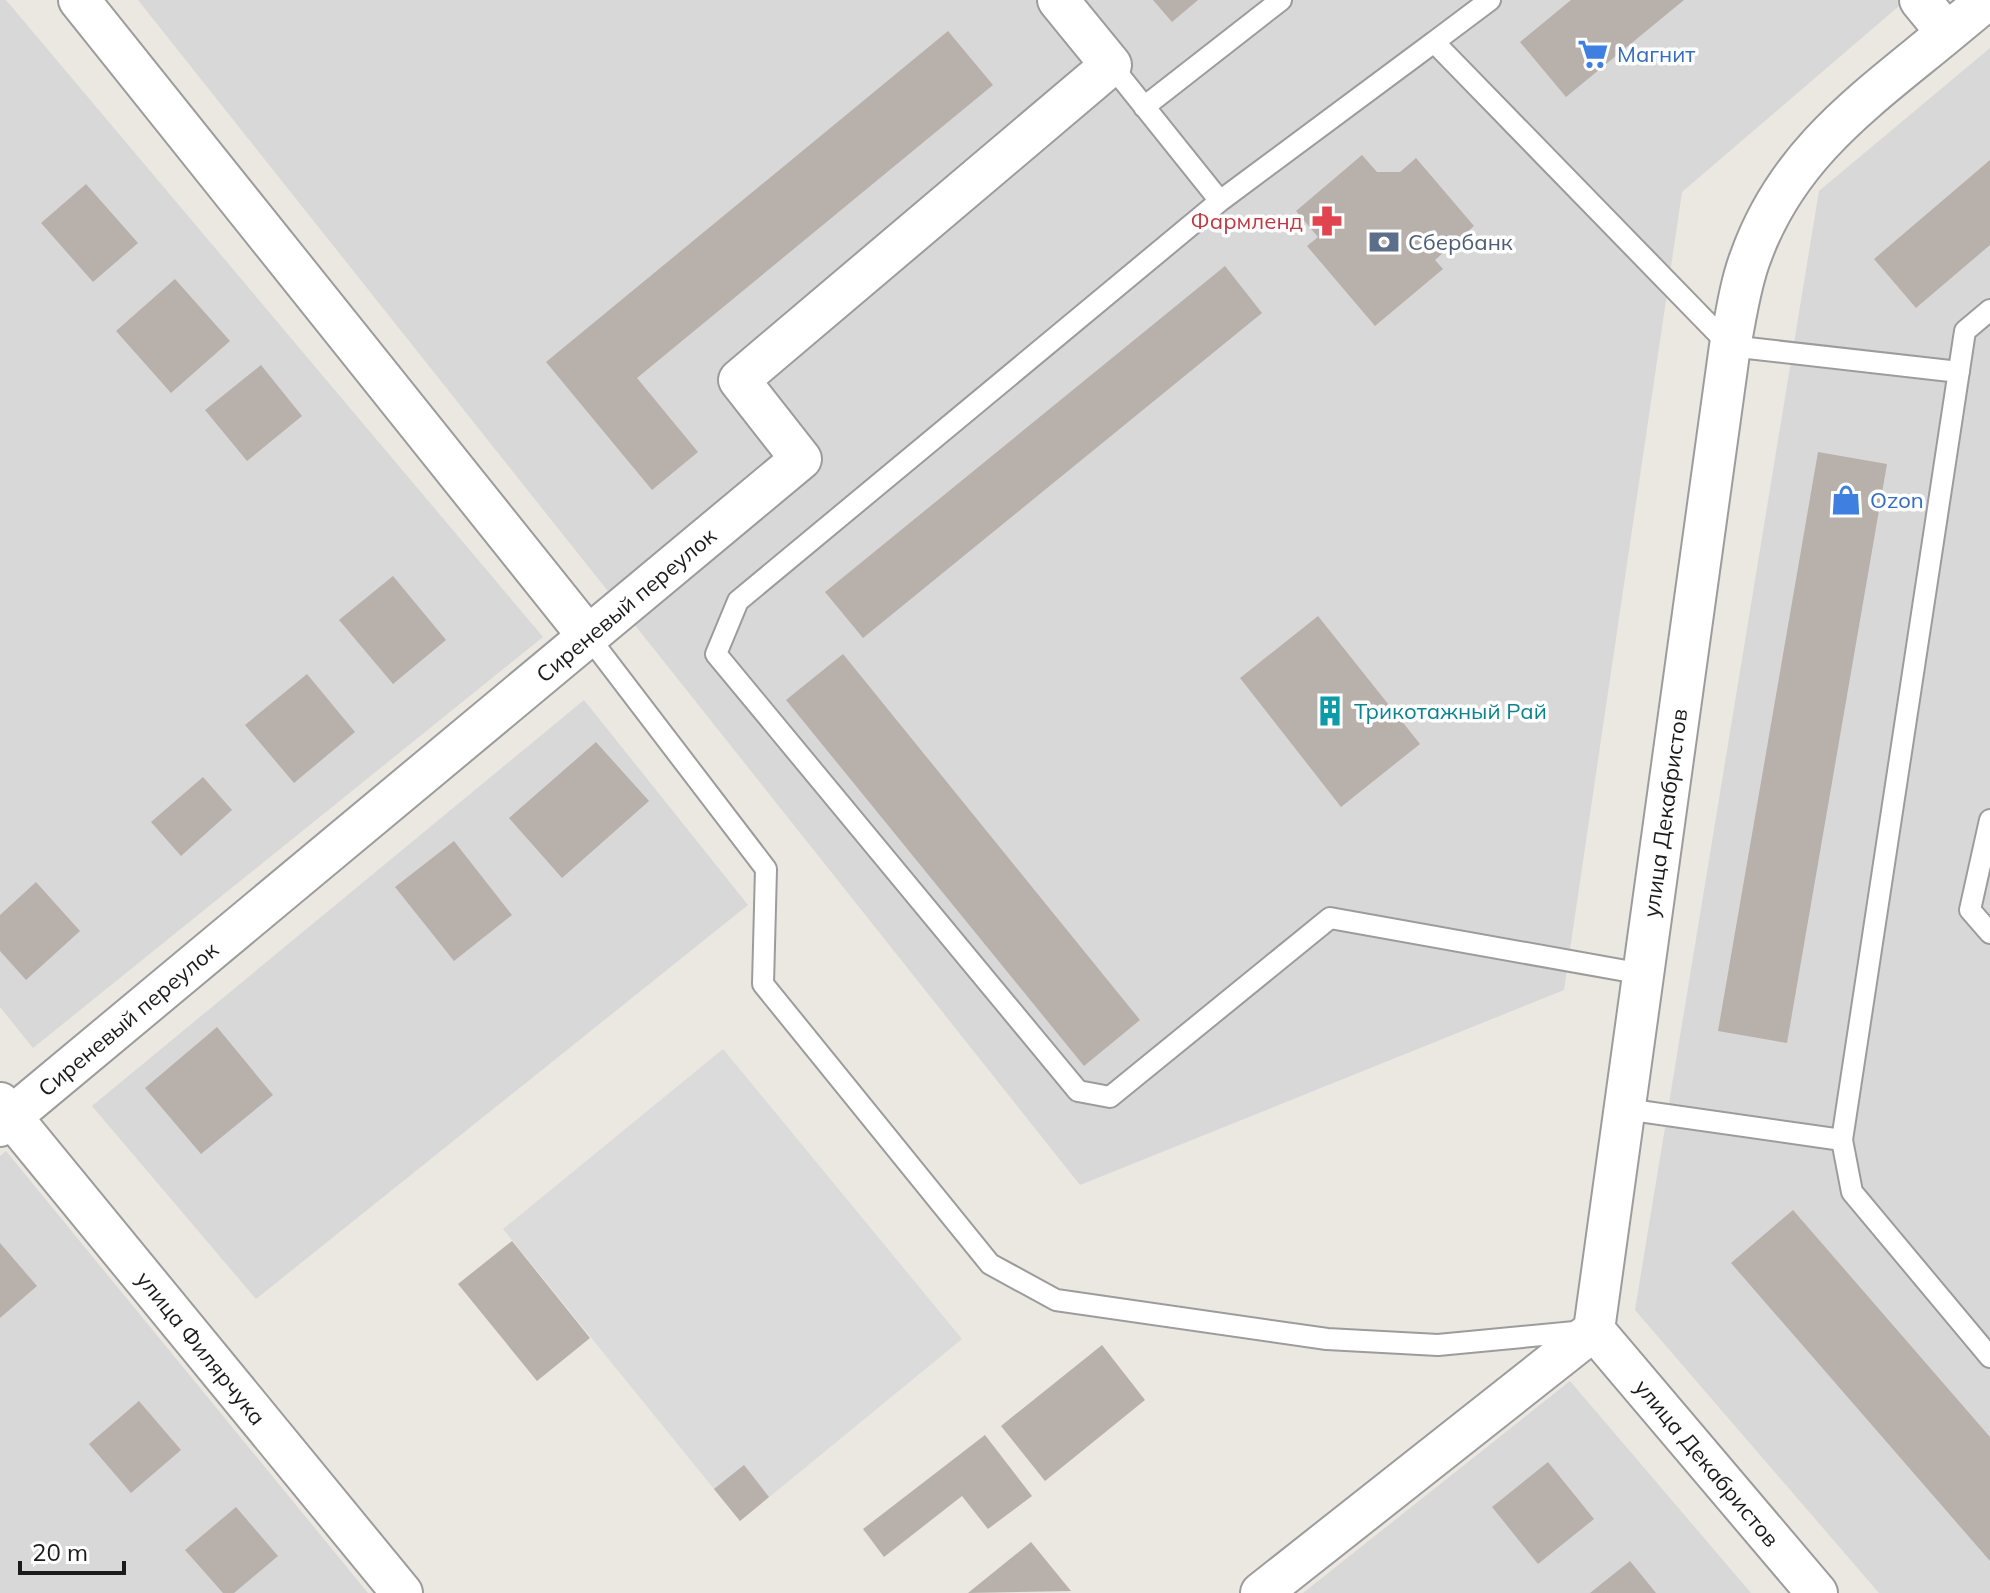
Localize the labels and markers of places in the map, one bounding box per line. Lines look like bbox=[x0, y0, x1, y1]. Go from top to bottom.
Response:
supermarket icon: Магнит bbox=[1576, 37, 1610, 71]
place label: Магнит bbox=[1617, 40, 1695, 68]
pharmacy icon: Фармленд bbox=[1310, 204, 1344, 238]
place label: Фармленд bbox=[1191, 207, 1303, 235]
bank icon: Сбербанк bbox=[1367, 225, 1401, 259]
place label: Сбербанк bbox=[1408, 228, 1513, 256]
shop icon: Ozon bbox=[1829, 483, 1863, 517]
place label: Ozon bbox=[1870, 486, 1924, 514]
building icon: Трикотажный Рай bbox=[1313, 694, 1347, 728]
place label: Трикотажный Рай bbox=[1354, 697, 1547, 725]

